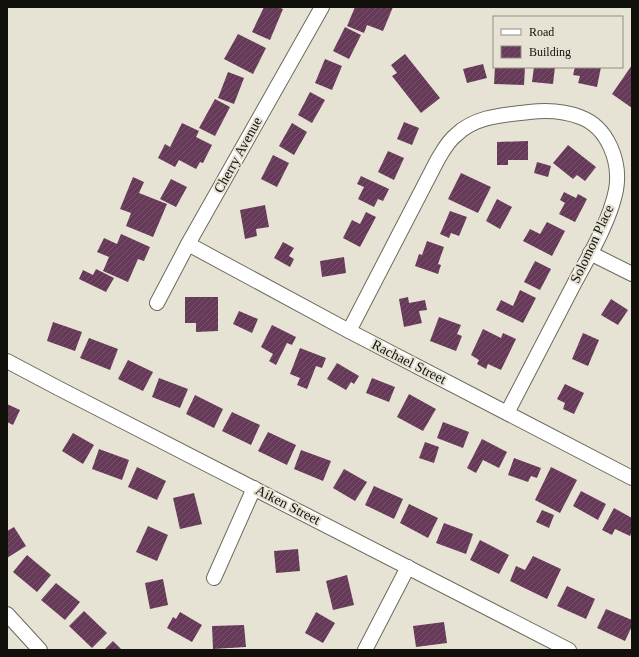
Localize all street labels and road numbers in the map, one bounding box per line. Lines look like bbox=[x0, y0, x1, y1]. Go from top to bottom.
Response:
street label: Cherry Avenue bbox=[211, 115, 265, 195]
street label: Solomon Place bbox=[567, 203, 617, 285]
street label: Rachael Street bbox=[369, 337, 449, 387]
street label: Aiken Street bbox=[253, 482, 323, 528]

